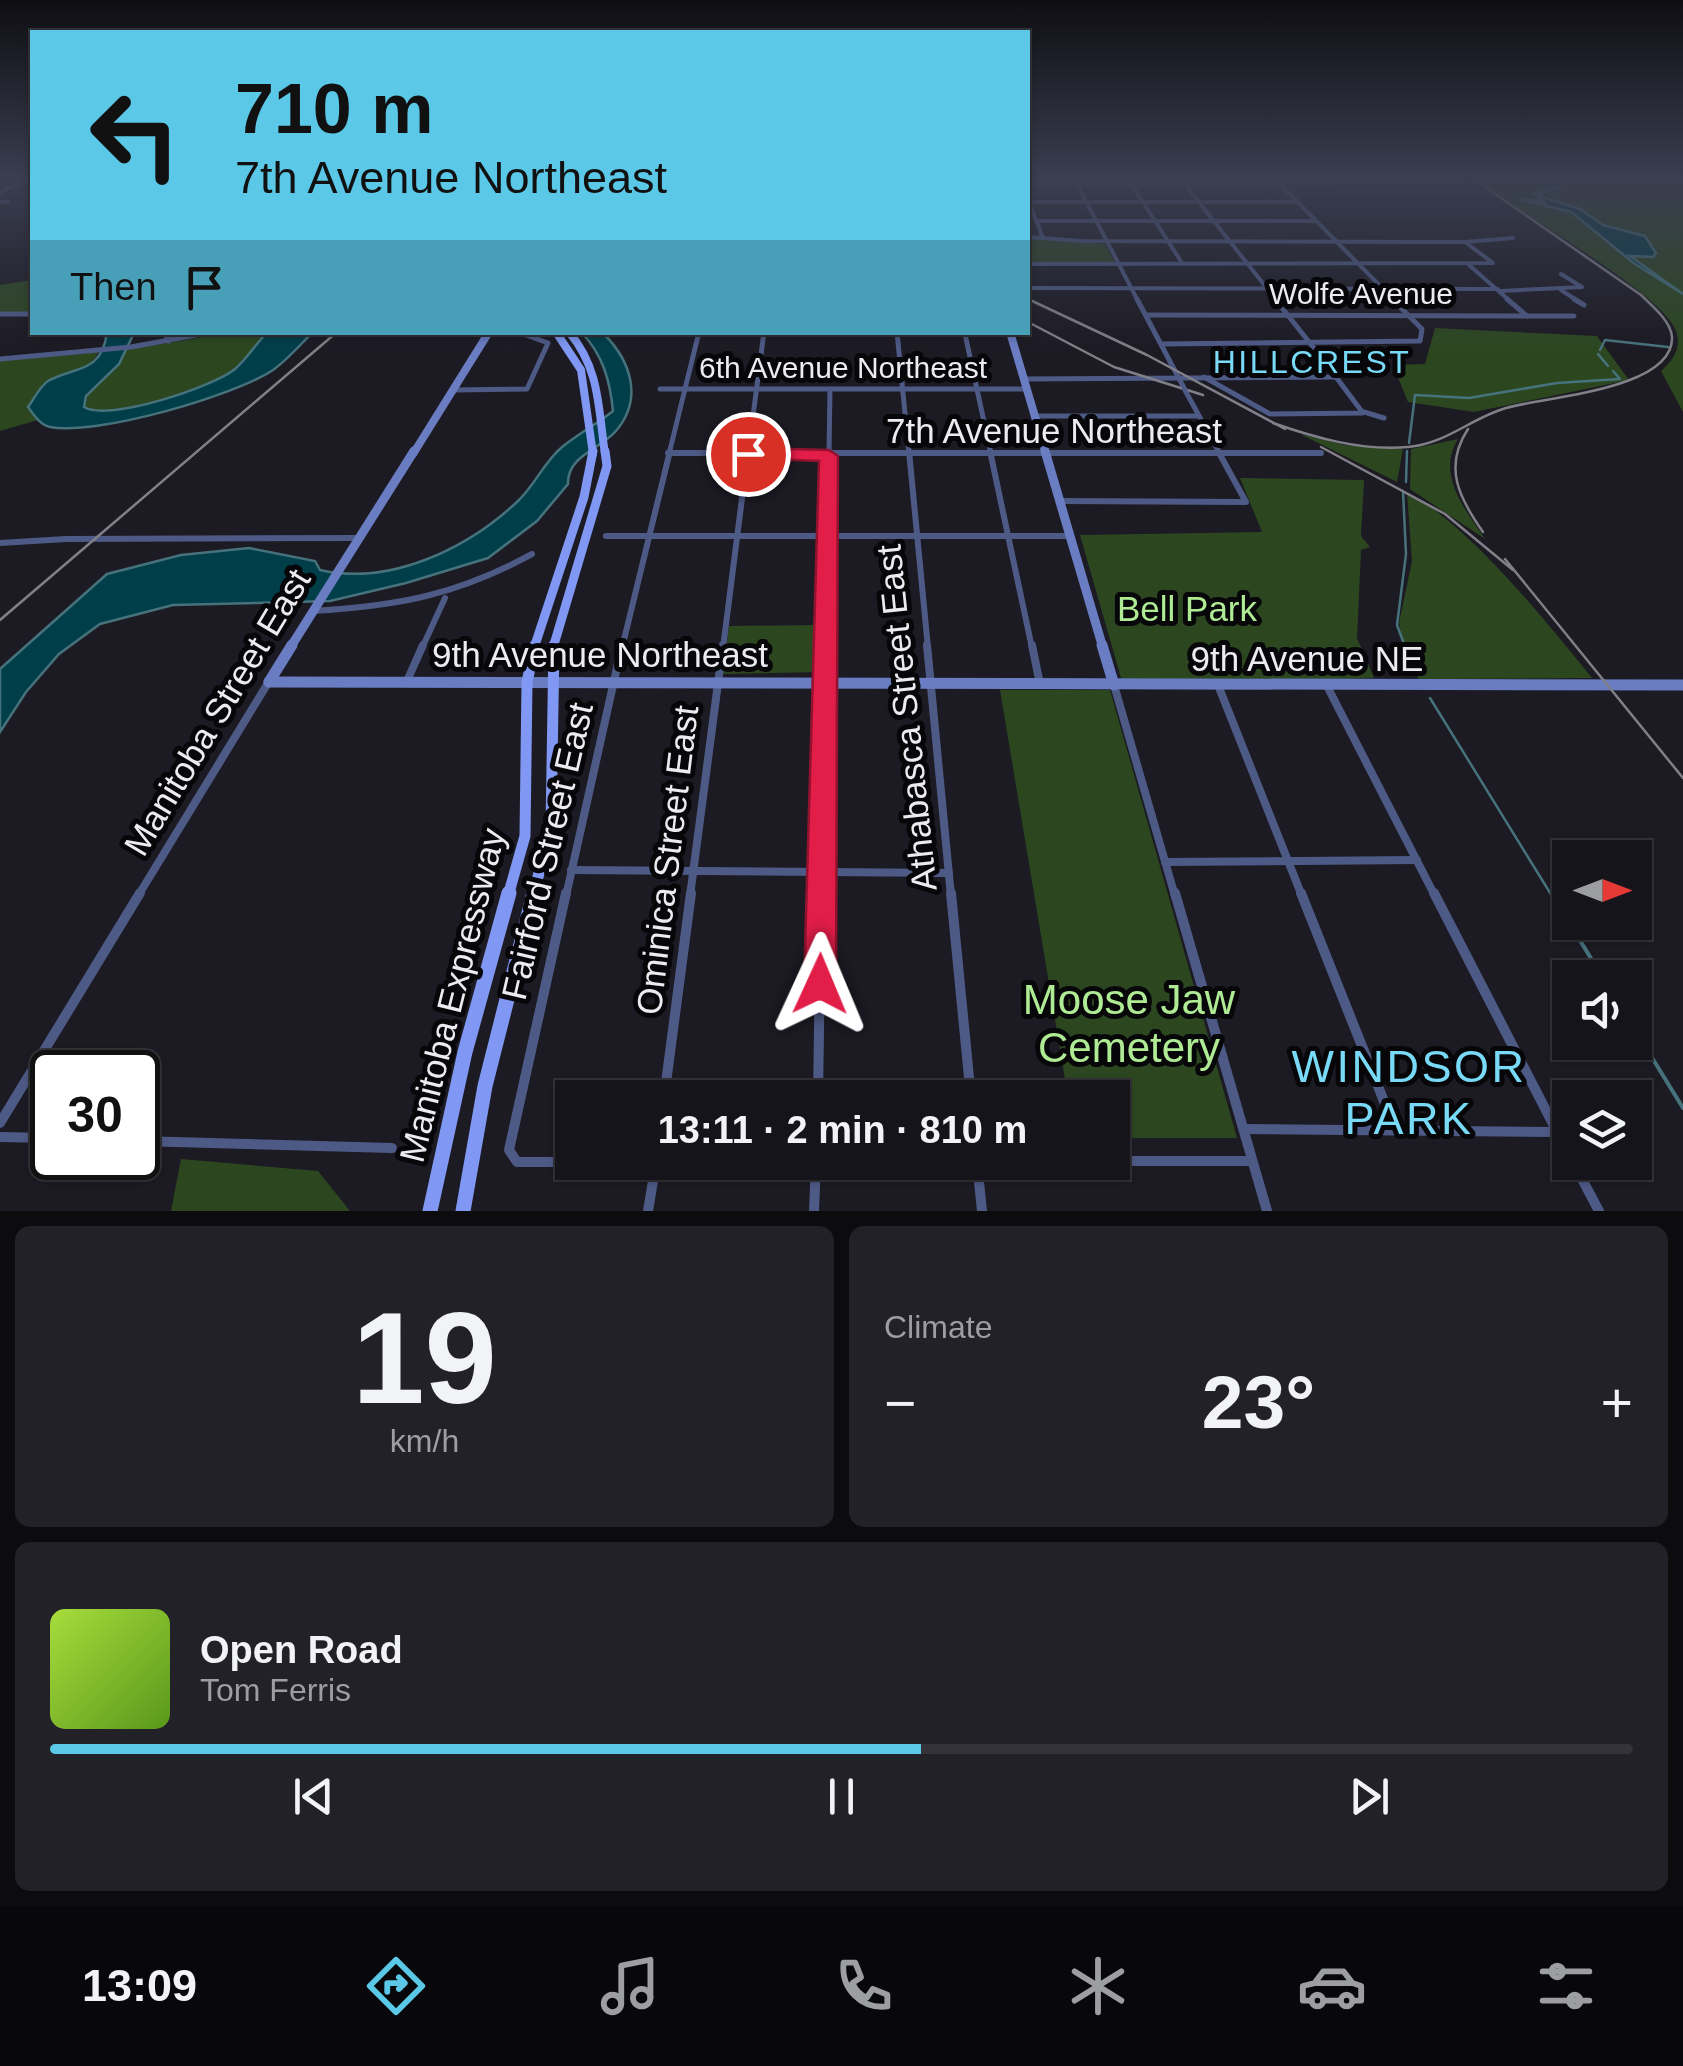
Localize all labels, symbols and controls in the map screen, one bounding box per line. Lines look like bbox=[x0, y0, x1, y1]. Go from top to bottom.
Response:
icon: left bbox=[70, 70, 200, 200]
text: 710 m bbox=[235, 70, 433, 148]
text: 7th Avenue Northeast bbox=[235, 152, 667, 203]
icon: arrive bbox=[177, 260, 232, 315]
text: Then bbox=[70, 266, 157, 308]
street label: Wolfe Avenue bbox=[1269, 277, 1453, 310]
district label: HILLCREST bbox=[1213, 344, 1411, 380]
street label: 6th Avenue Northeast bbox=[699, 351, 988, 384]
street label: 7th Avenue Northeast bbox=[886, 411, 1222, 450]
pin bbox=[706, 412, 791, 497]
icon: arrive bbox=[721, 427, 776, 482]
street label: Athabasca Street East bbox=[868, 543, 944, 893]
street label: Manitoba Street East bbox=[116, 562, 318, 862]
park label: Bell Park bbox=[1117, 589, 1258, 628]
street label: 9th Avenue Northeast bbox=[432, 635, 768, 674]
street label: 9th Avenue NE bbox=[1191, 639, 1423, 678]
street label: Fairford Street East bbox=[494, 699, 600, 1003]
street label: Ominica Street East bbox=[629, 703, 705, 1017]
street label: Manitoba Expressway bbox=[392, 824, 512, 1166]
north arrow bbox=[1552, 840, 1652, 940]
map controls bbox=[1552, 840, 1652, 1180]
position arrow bbox=[768, 932, 872, 1036]
button: sound bbox=[1552, 960, 1652, 1060]
park label: Moose Jaw Cemetery bbox=[1023, 976, 1236, 1071]
district label: WINDSOR PARK bbox=[1292, 1041, 1527, 1144]
speed limit sign: 30 bbox=[30, 1050, 160, 1180]
button: layers bbox=[1552, 1080, 1652, 1180]
text: 13:11 · 2 min · 810 m bbox=[658, 1109, 1027, 1151]
text: 19 bbox=[352, 1285, 497, 1431]
text: Climate bbox=[884, 1309, 992, 1345]
text: 23° bbox=[1202, 1360, 1315, 1444]
text: − bbox=[884, 1372, 916, 1434]
text: + bbox=[1601, 1372, 1633, 1434]
text: km/h bbox=[390, 1423, 459, 1459]
text: Open Road bbox=[200, 1629, 403, 1671]
text: Tom Ferris bbox=[200, 1672, 351, 1708]
icon: previous bbox=[286, 1769, 341, 1824]
icon: pause bbox=[814, 1769, 869, 1824]
icon: next bbox=[1342, 1769, 1397, 1824]
icon: directions bbox=[361, 1951, 431, 2021]
icon: music bbox=[595, 1951, 665, 2021]
icon: phone bbox=[829, 1951, 899, 2021]
icon: climate bbox=[1063, 1951, 1133, 2021]
icon: car bbox=[1297, 1951, 1367, 2021]
icon: filters bbox=[1531, 1951, 1601, 2021]
text: 13:09 bbox=[82, 1960, 197, 2011]

